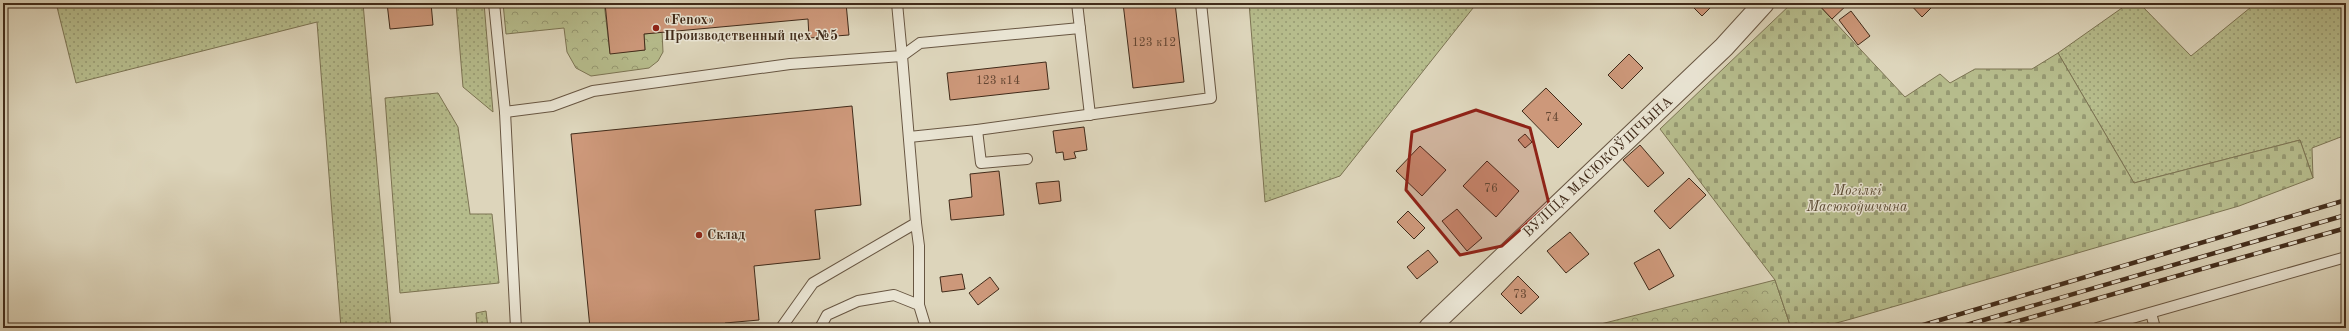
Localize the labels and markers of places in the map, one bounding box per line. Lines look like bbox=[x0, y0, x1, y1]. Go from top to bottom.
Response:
place label: «Fenox» Производственный цех №5 bbox=[664, 13, 838, 43]
marker: «Fenox» Производственный цех №5 bbox=[651, 23, 661, 33]
place label: Склад bbox=[707, 228, 745, 242]
marker: Склад bbox=[694, 230, 704, 240]

